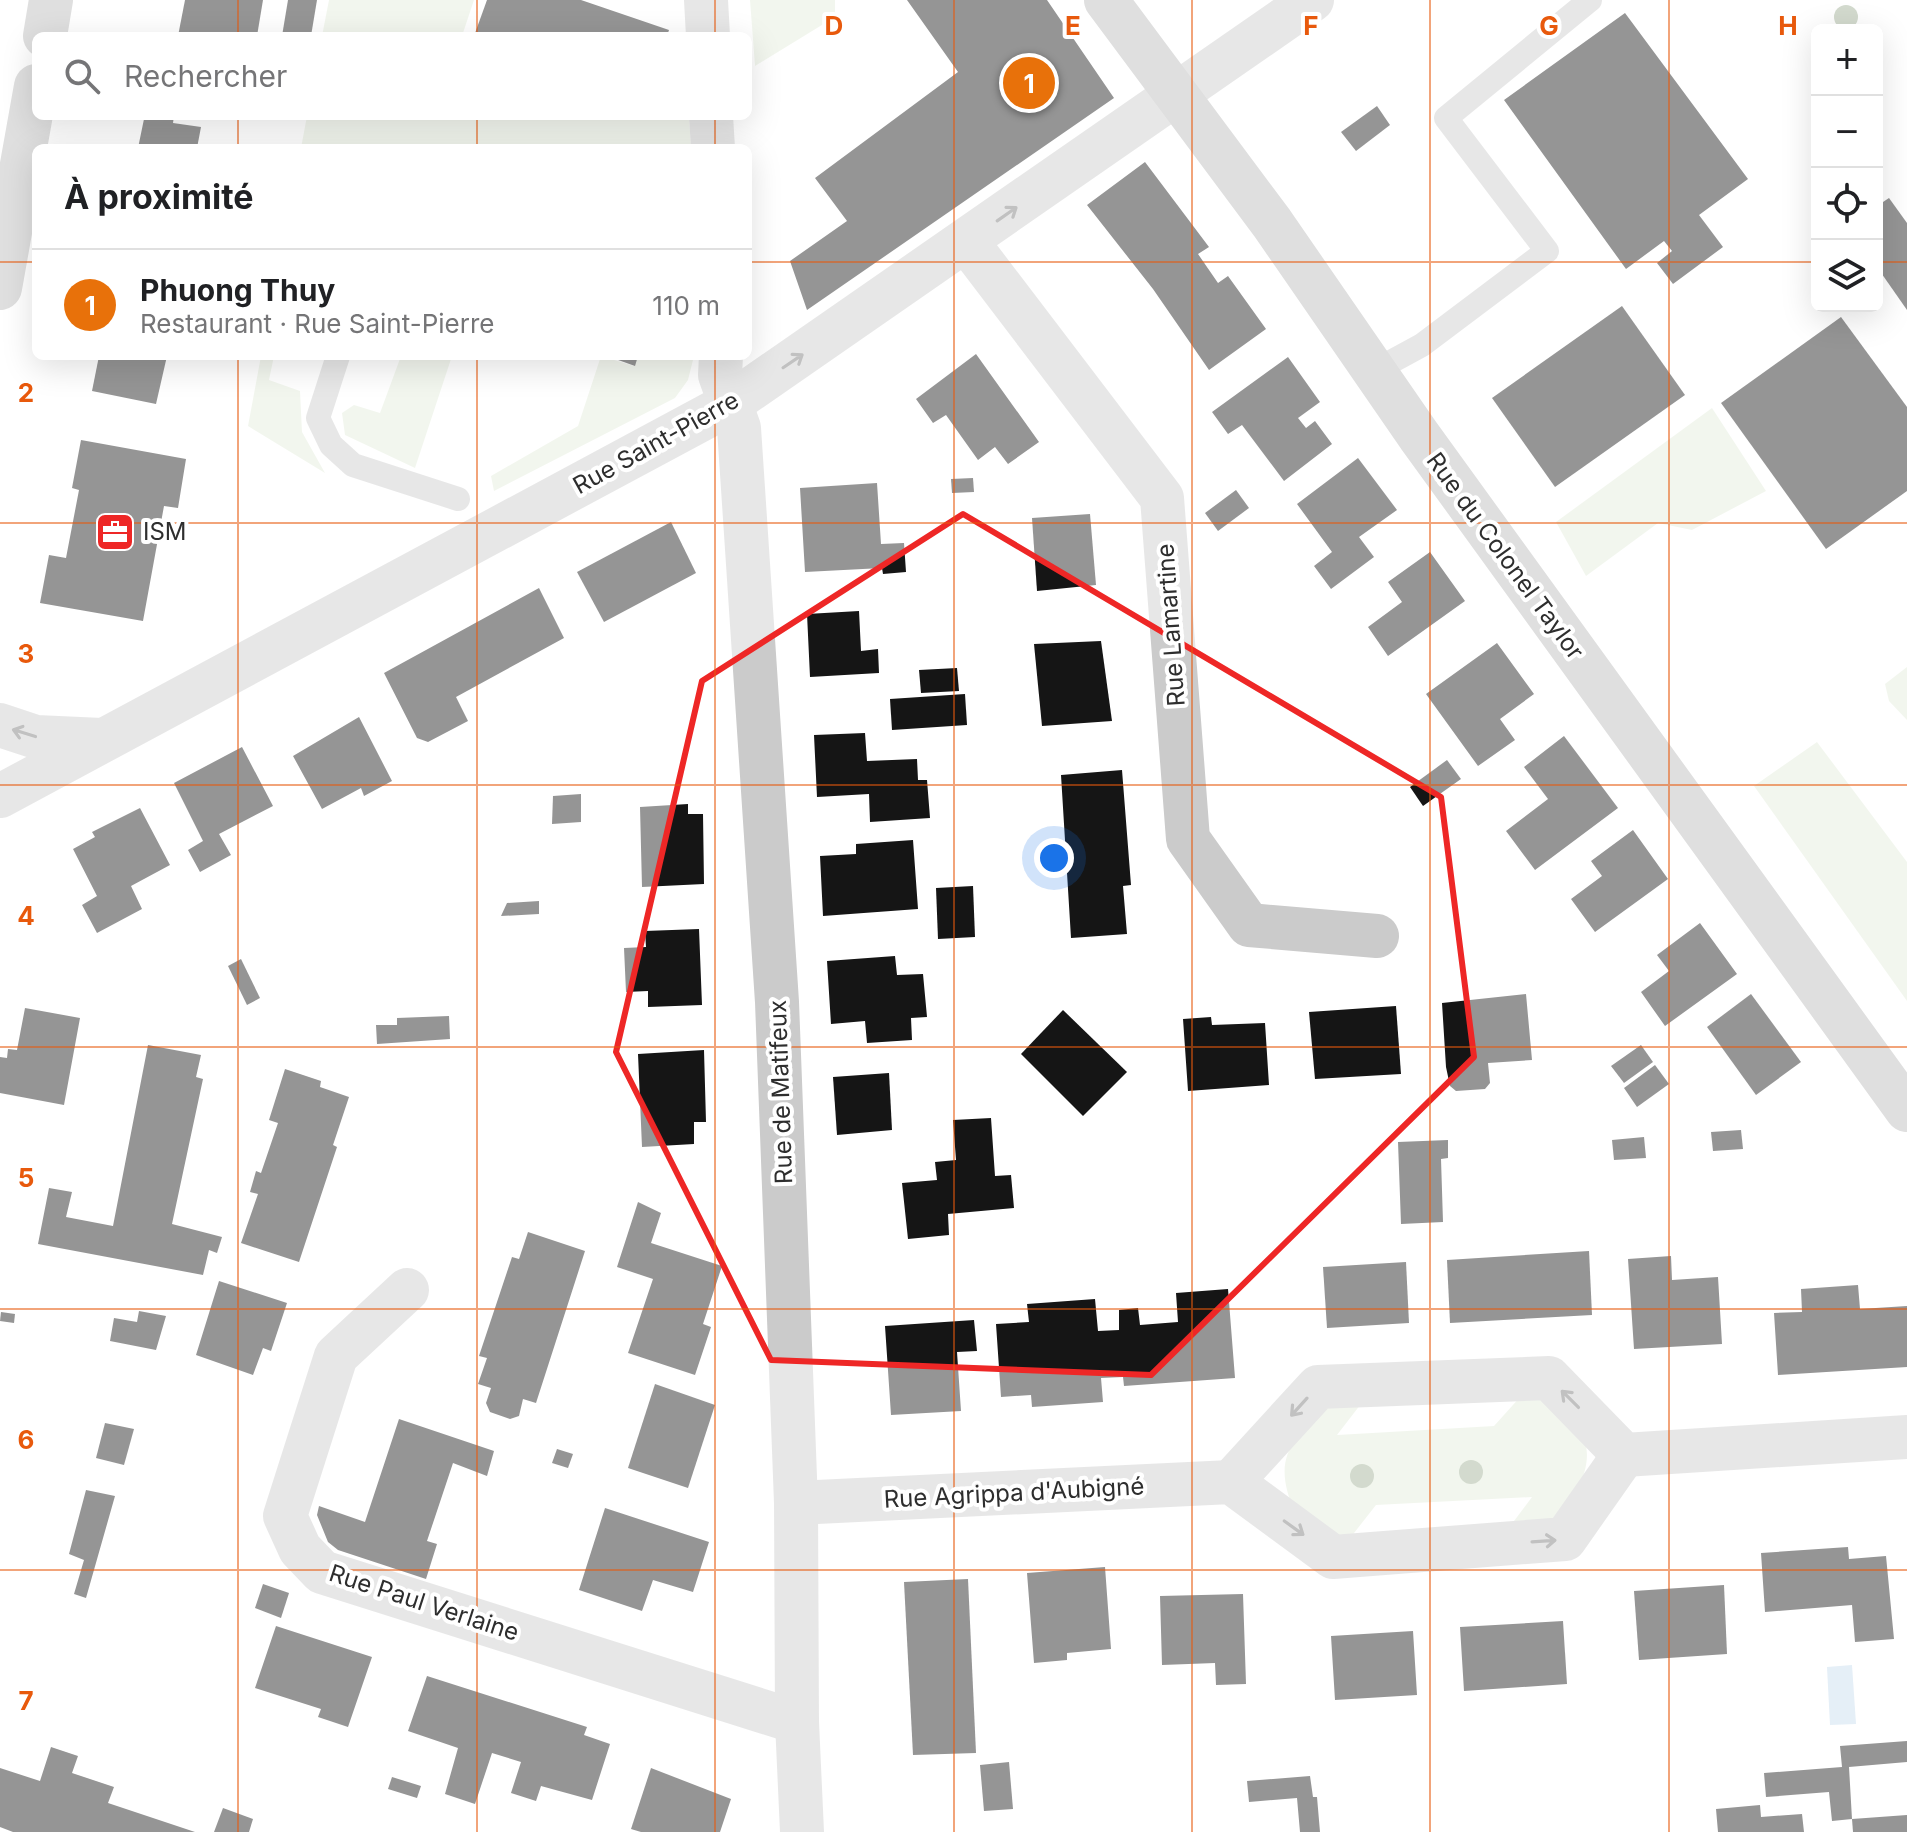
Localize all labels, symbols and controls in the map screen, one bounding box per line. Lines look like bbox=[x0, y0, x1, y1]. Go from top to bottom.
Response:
text: D bbox=[825, 10, 843, 41]
text: E bbox=[1065, 10, 1081, 41]
text: F bbox=[1303, 10, 1319, 41]
text: G bbox=[1539, 10, 1559, 41]
text: H bbox=[1778, 10, 1798, 41]
map controls bbox=[1811, 24, 1883, 312]
button: + bbox=[1811, 24, 1883, 96]
search box bbox=[32, 32, 752, 120]
pin: 1 bbox=[1003, 53, 1055, 113]
icon: search bbox=[60, 54, 104, 98]
text: Rechercher bbox=[124, 58, 287, 94]
button: − bbox=[1811, 96, 1883, 168]
button: locate bbox=[1811, 168, 1883, 240]
text: À proximité bbox=[64, 176, 254, 217]
one-way arrow bbox=[996, 206, 1017, 223]
button: layers bbox=[1811, 240, 1883, 312]
text: Phuong Thuy bbox=[140, 272, 335, 308]
text: 1 bbox=[84, 290, 96, 321]
text: 110 m bbox=[652, 290, 720, 321]
text: Restaurant · Rue Saint-Pierre bbox=[140, 308, 494, 339]
one-way arrow bbox=[781, 353, 803, 369]
text: 2 bbox=[18, 377, 34, 408]
street label: Rue Saint-Pierre bbox=[568, 385, 744, 500]
street label: Rue du Colonel Taylor bbox=[1421, 447, 1590, 665]
office icon: ISM bbox=[94, 511, 136, 553]
place label: ISM bbox=[143, 517, 187, 546]
street label: Rue Lamartine bbox=[1150, 543, 1191, 707]
text: 3 bbox=[18, 638, 34, 669]
one-way arrow bbox=[12, 725, 37, 739]
your location bbox=[1034, 838, 1074, 878]
text: 4 bbox=[17, 900, 35, 931]
street label: Rue de Matifeux bbox=[763, 1000, 798, 1185]
text: 5 bbox=[18, 1162, 34, 1193]
one-way arrow bbox=[1560, 1389, 1579, 1409]
one-way arrow bbox=[1291, 1397, 1309, 1417]
text: 6 bbox=[18, 1424, 34, 1455]
street label: Rue Agrippa d'Aubigné bbox=[883, 1471, 1145, 1514]
one-way arrow bbox=[1283, 1520, 1305, 1537]
one-way arrow bbox=[1530, 1533, 1557, 1548]
street label: Rue Paul Verlaine bbox=[326, 1558, 523, 1647]
text: 7 bbox=[18, 1685, 34, 1716]

